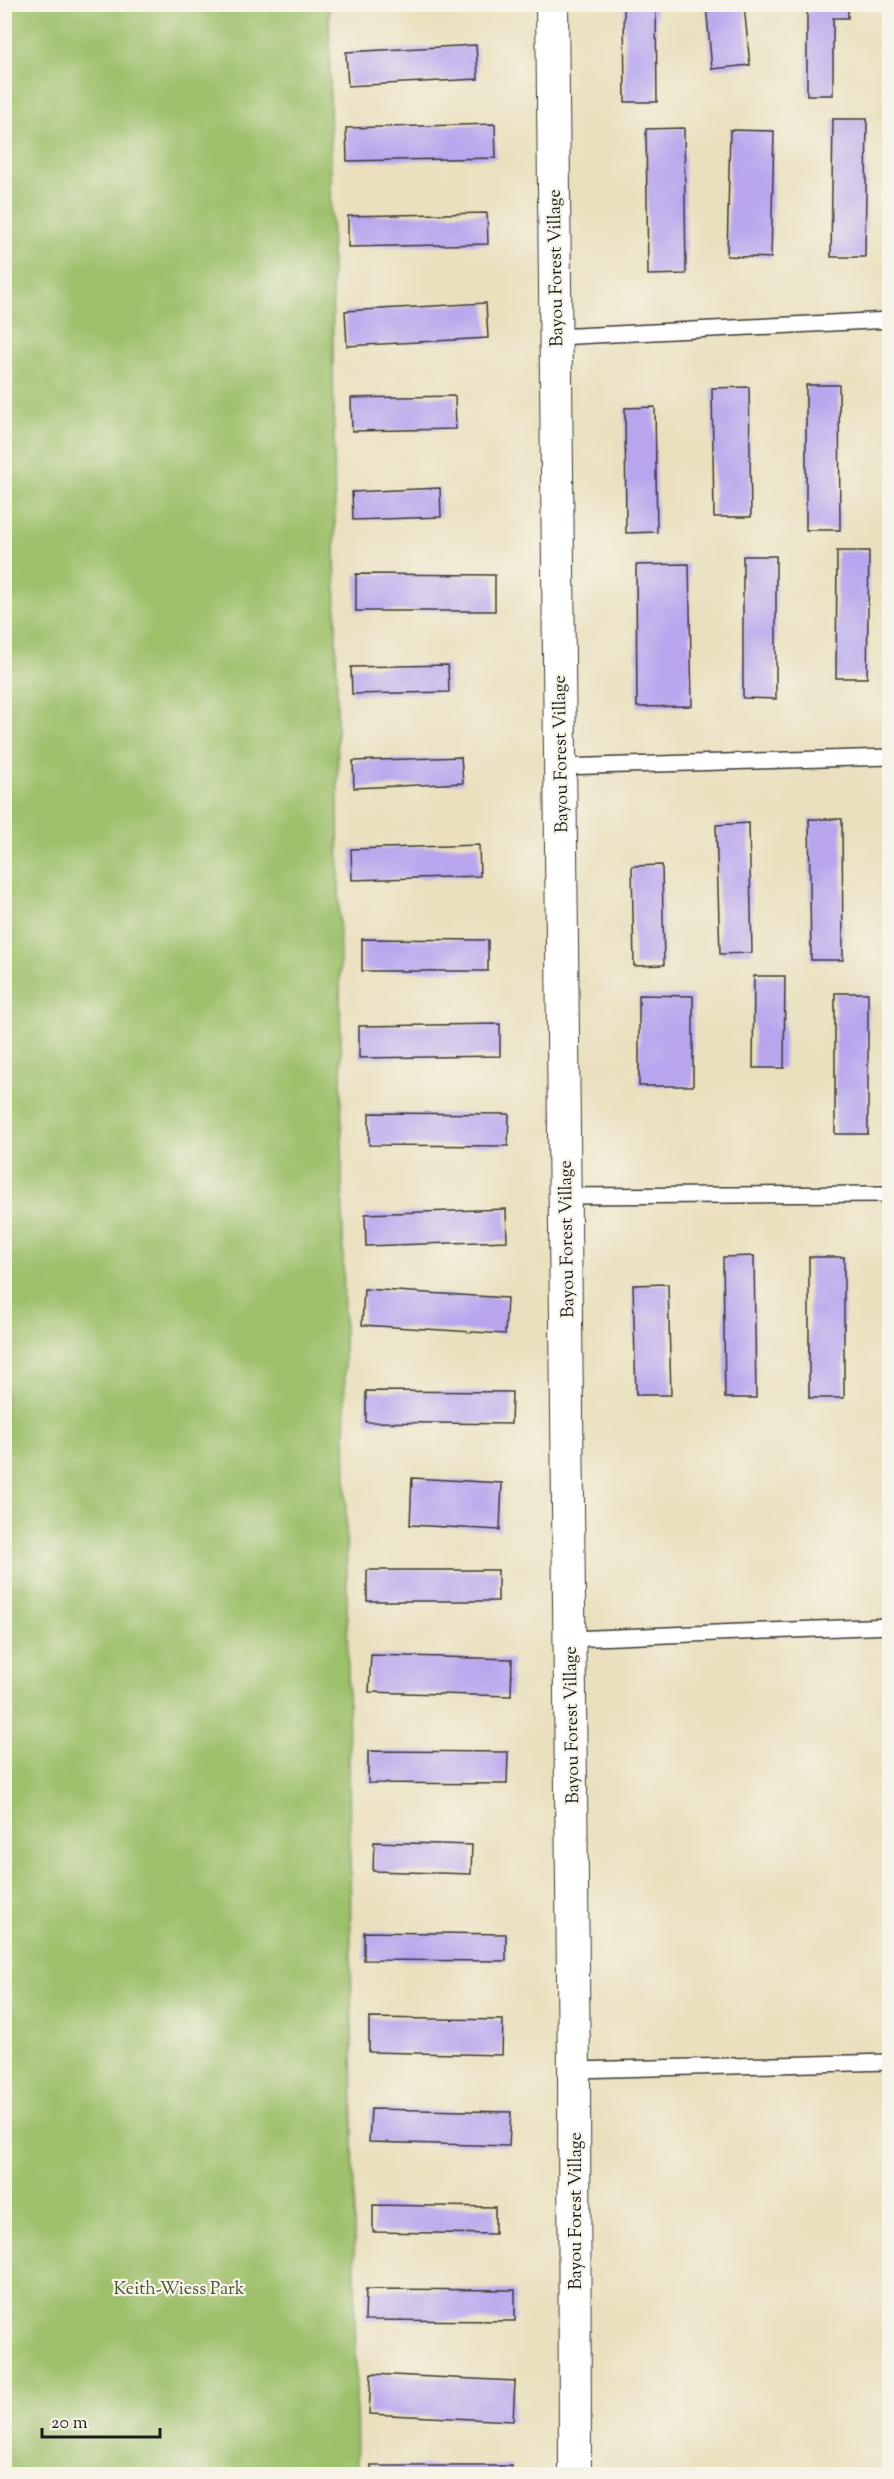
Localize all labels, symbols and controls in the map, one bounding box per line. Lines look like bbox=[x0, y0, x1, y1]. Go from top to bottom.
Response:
street label: Bayou Forest Village bbox=[543, 189, 571, 347]
street label: Bayou Forest Village bbox=[548, 675, 576, 833]
street label: Bayou Forest Village bbox=[554, 1160, 582, 1318]
street label: Bayou Forest Village bbox=[559, 1646, 587, 1804]
street label: Bayou Forest Village bbox=[564, 2132, 590, 2290]
park label: Keith-Wiess Park bbox=[114, 2277, 245, 2303]
scale bar bbox=[42, 2401, 160, 2439]
text: 20 m bbox=[51, 2411, 88, 2437]

